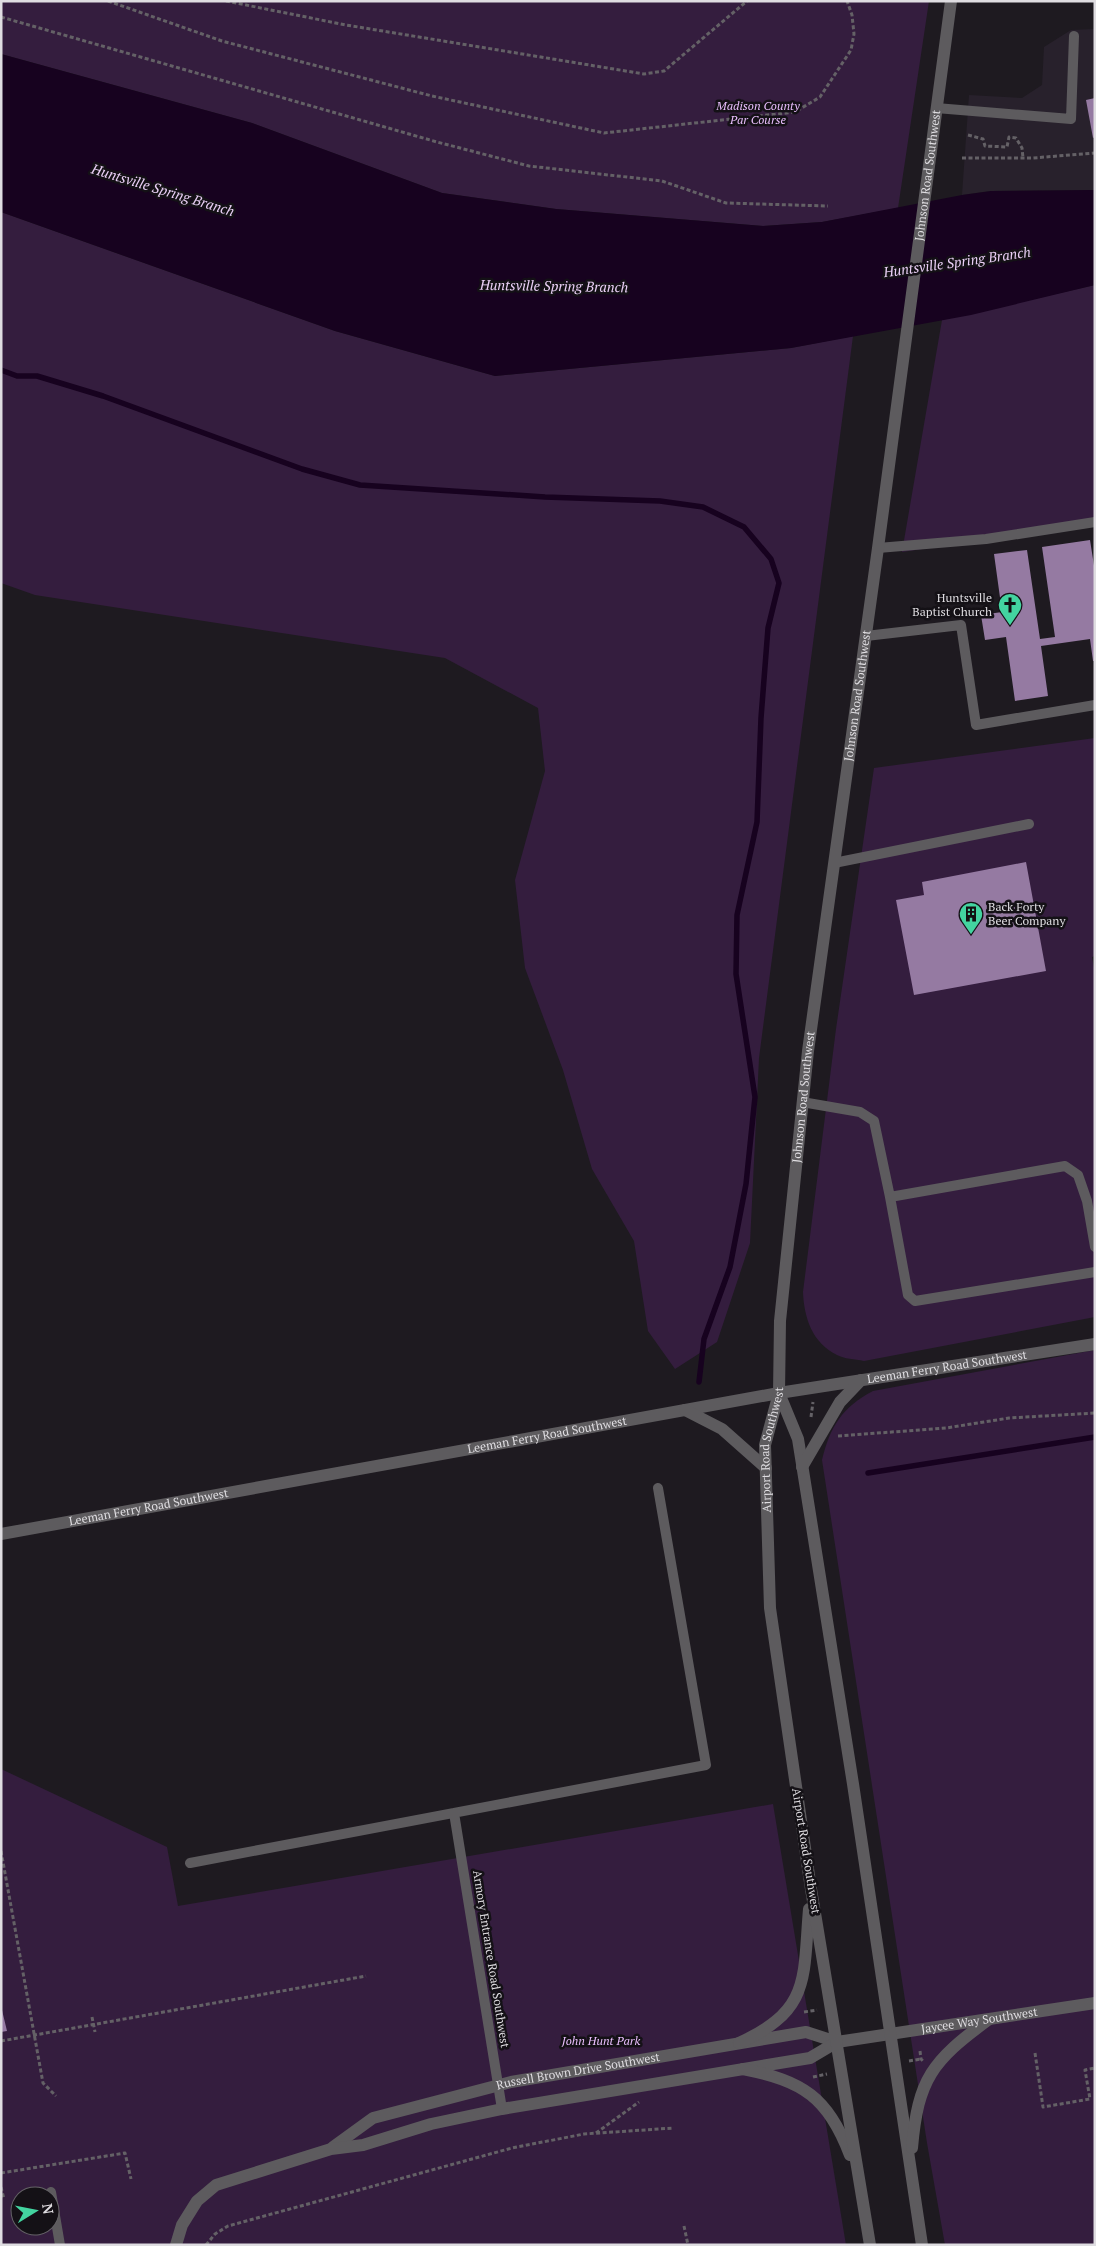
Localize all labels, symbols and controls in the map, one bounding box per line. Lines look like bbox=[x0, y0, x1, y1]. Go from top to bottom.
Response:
park label: Madison County Par Course bbox=[715, 98, 800, 127]
street label: Johnson Road Southwest bbox=[911, 108, 943, 242]
water label: Huntsville Spring Branch bbox=[88, 158, 237, 220]
water label: Huntsville Spring Branch bbox=[881, 242, 1032, 281]
water label: Huntsville Spring Branch bbox=[479, 275, 628, 296]
place label: Huntsville Baptist Church bbox=[912, 590, 992, 619]
church icon: Huntsville Baptist Church bbox=[997, 592, 1023, 626]
street label: Johnson Road Southwest bbox=[840, 628, 874, 762]
place label: Back Forty Beer Company bbox=[988, 899, 1066, 928]
building icon: Back Forty Beer Company bbox=[958, 901, 984, 935]
street label: Johnson Road Southwest bbox=[788, 1030, 818, 1163]
street label: Leeman Ferry Road Southwest bbox=[866, 1347, 1028, 1386]
street label: Airport Road Southwest bbox=[757, 1386, 786, 1513]
street label: Leeman Ferry Road Southwest bbox=[466, 1413, 628, 1456]
street label: Leeman Ferry Road Southwest bbox=[68, 1485, 230, 1529]
street label: Airport Road Southwest bbox=[789, 1787, 824, 1915]
street label: Armory Entrance Road Southwest bbox=[470, 1869, 513, 2049]
street label: Jaycee Way Southwest bbox=[920, 2004, 1039, 2036]
park label: John Hunt Park bbox=[561, 2033, 640, 2048]
street label: Russell Brown Drive Southwest bbox=[495, 2049, 661, 2093]
north arrow bbox=[10, 2186, 60, 2236]
text: N bbox=[38, 2202, 59, 2216]

